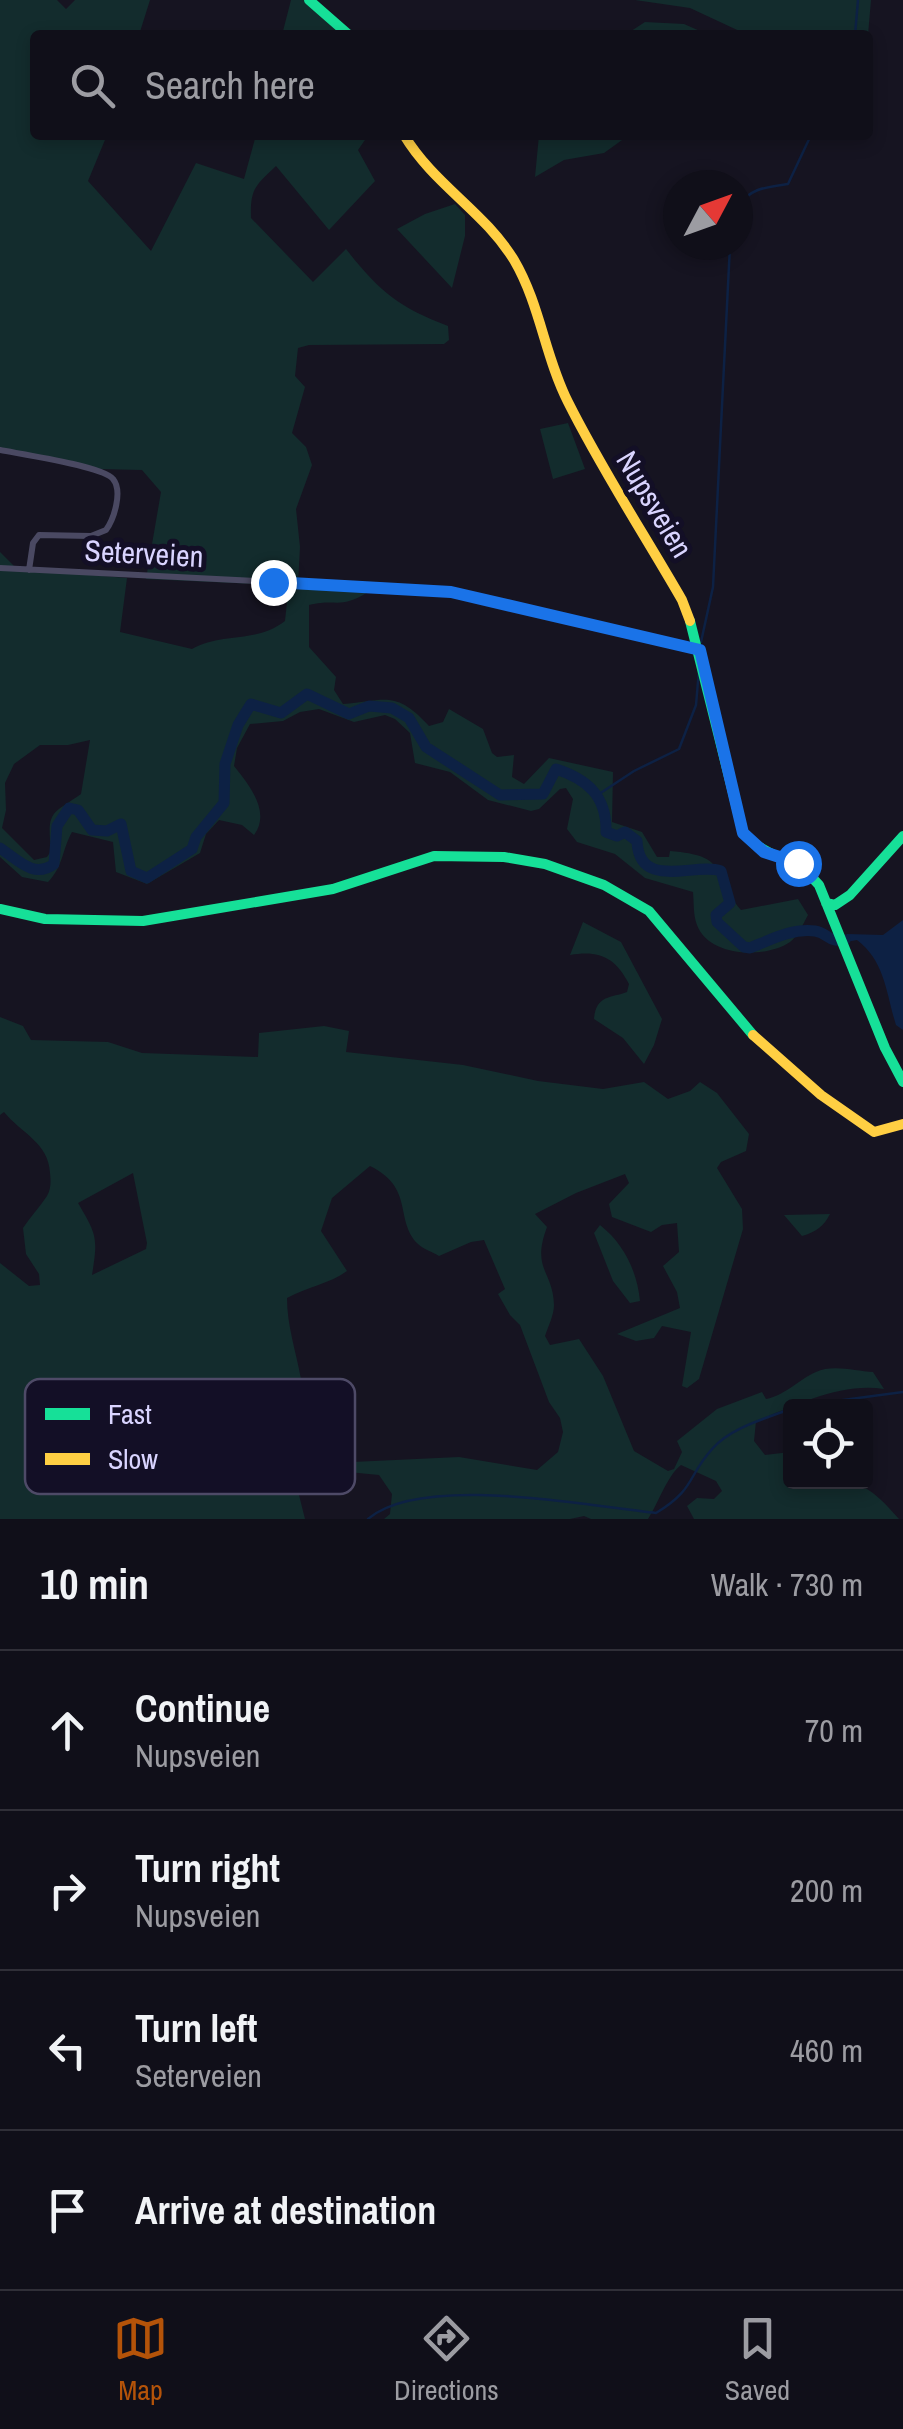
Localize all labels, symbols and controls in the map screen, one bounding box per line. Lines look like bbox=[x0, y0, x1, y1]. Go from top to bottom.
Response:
search box bbox=[30, 30, 873, 140]
icon: search bbox=[65, 58, 120, 113]
text: Search here bbox=[145, 60, 315, 111]
north arrow bbox=[663, 170, 753, 260]
street label: Nupsveien bbox=[608, 443, 702, 565]
street label: Seterveien bbox=[84, 530, 204, 576]
route end bbox=[251, 560, 297, 606]
route start bbox=[776, 841, 822, 887]
legend bbox=[25, 1379, 355, 1494]
text: Fast bbox=[108, 1395, 152, 1433]
map controls bbox=[783, 1399, 873, 1489]
button: locate bbox=[783, 1399, 873, 1489]
text: Slow bbox=[108, 1440, 158, 1478]
text: 10 min bbox=[40, 1556, 149, 1612]
text: Walk · 730 m bbox=[711, 1563, 863, 1606]
text: Continue bbox=[135, 1683, 270, 1734]
icon: ahead bbox=[40, 1703, 95, 1758]
text: 70 m bbox=[805, 1709, 863, 1752]
text: Nupsveien bbox=[135, 1734, 260, 1777]
text: Turn right bbox=[135, 1843, 280, 1894]
icon: right bbox=[40, 1863, 95, 1918]
text: 200 m bbox=[790, 1869, 863, 1912]
text: Nupsveien bbox=[135, 1894, 260, 1937]
text: Turn left bbox=[135, 2003, 257, 2054]
icon: left bbox=[40, 2023, 95, 2078]
text: 460 m bbox=[790, 2029, 863, 2072]
text: Seterveien bbox=[135, 2054, 262, 2097]
icon: arrive bbox=[40, 2183, 95, 2238]
text: Arrive at destination bbox=[135, 2185, 436, 2236]
tab: Map bbox=[113, 2311, 168, 2409]
tab: Directions bbox=[394, 2311, 499, 2409]
tab: Saved bbox=[725, 2311, 790, 2409]

